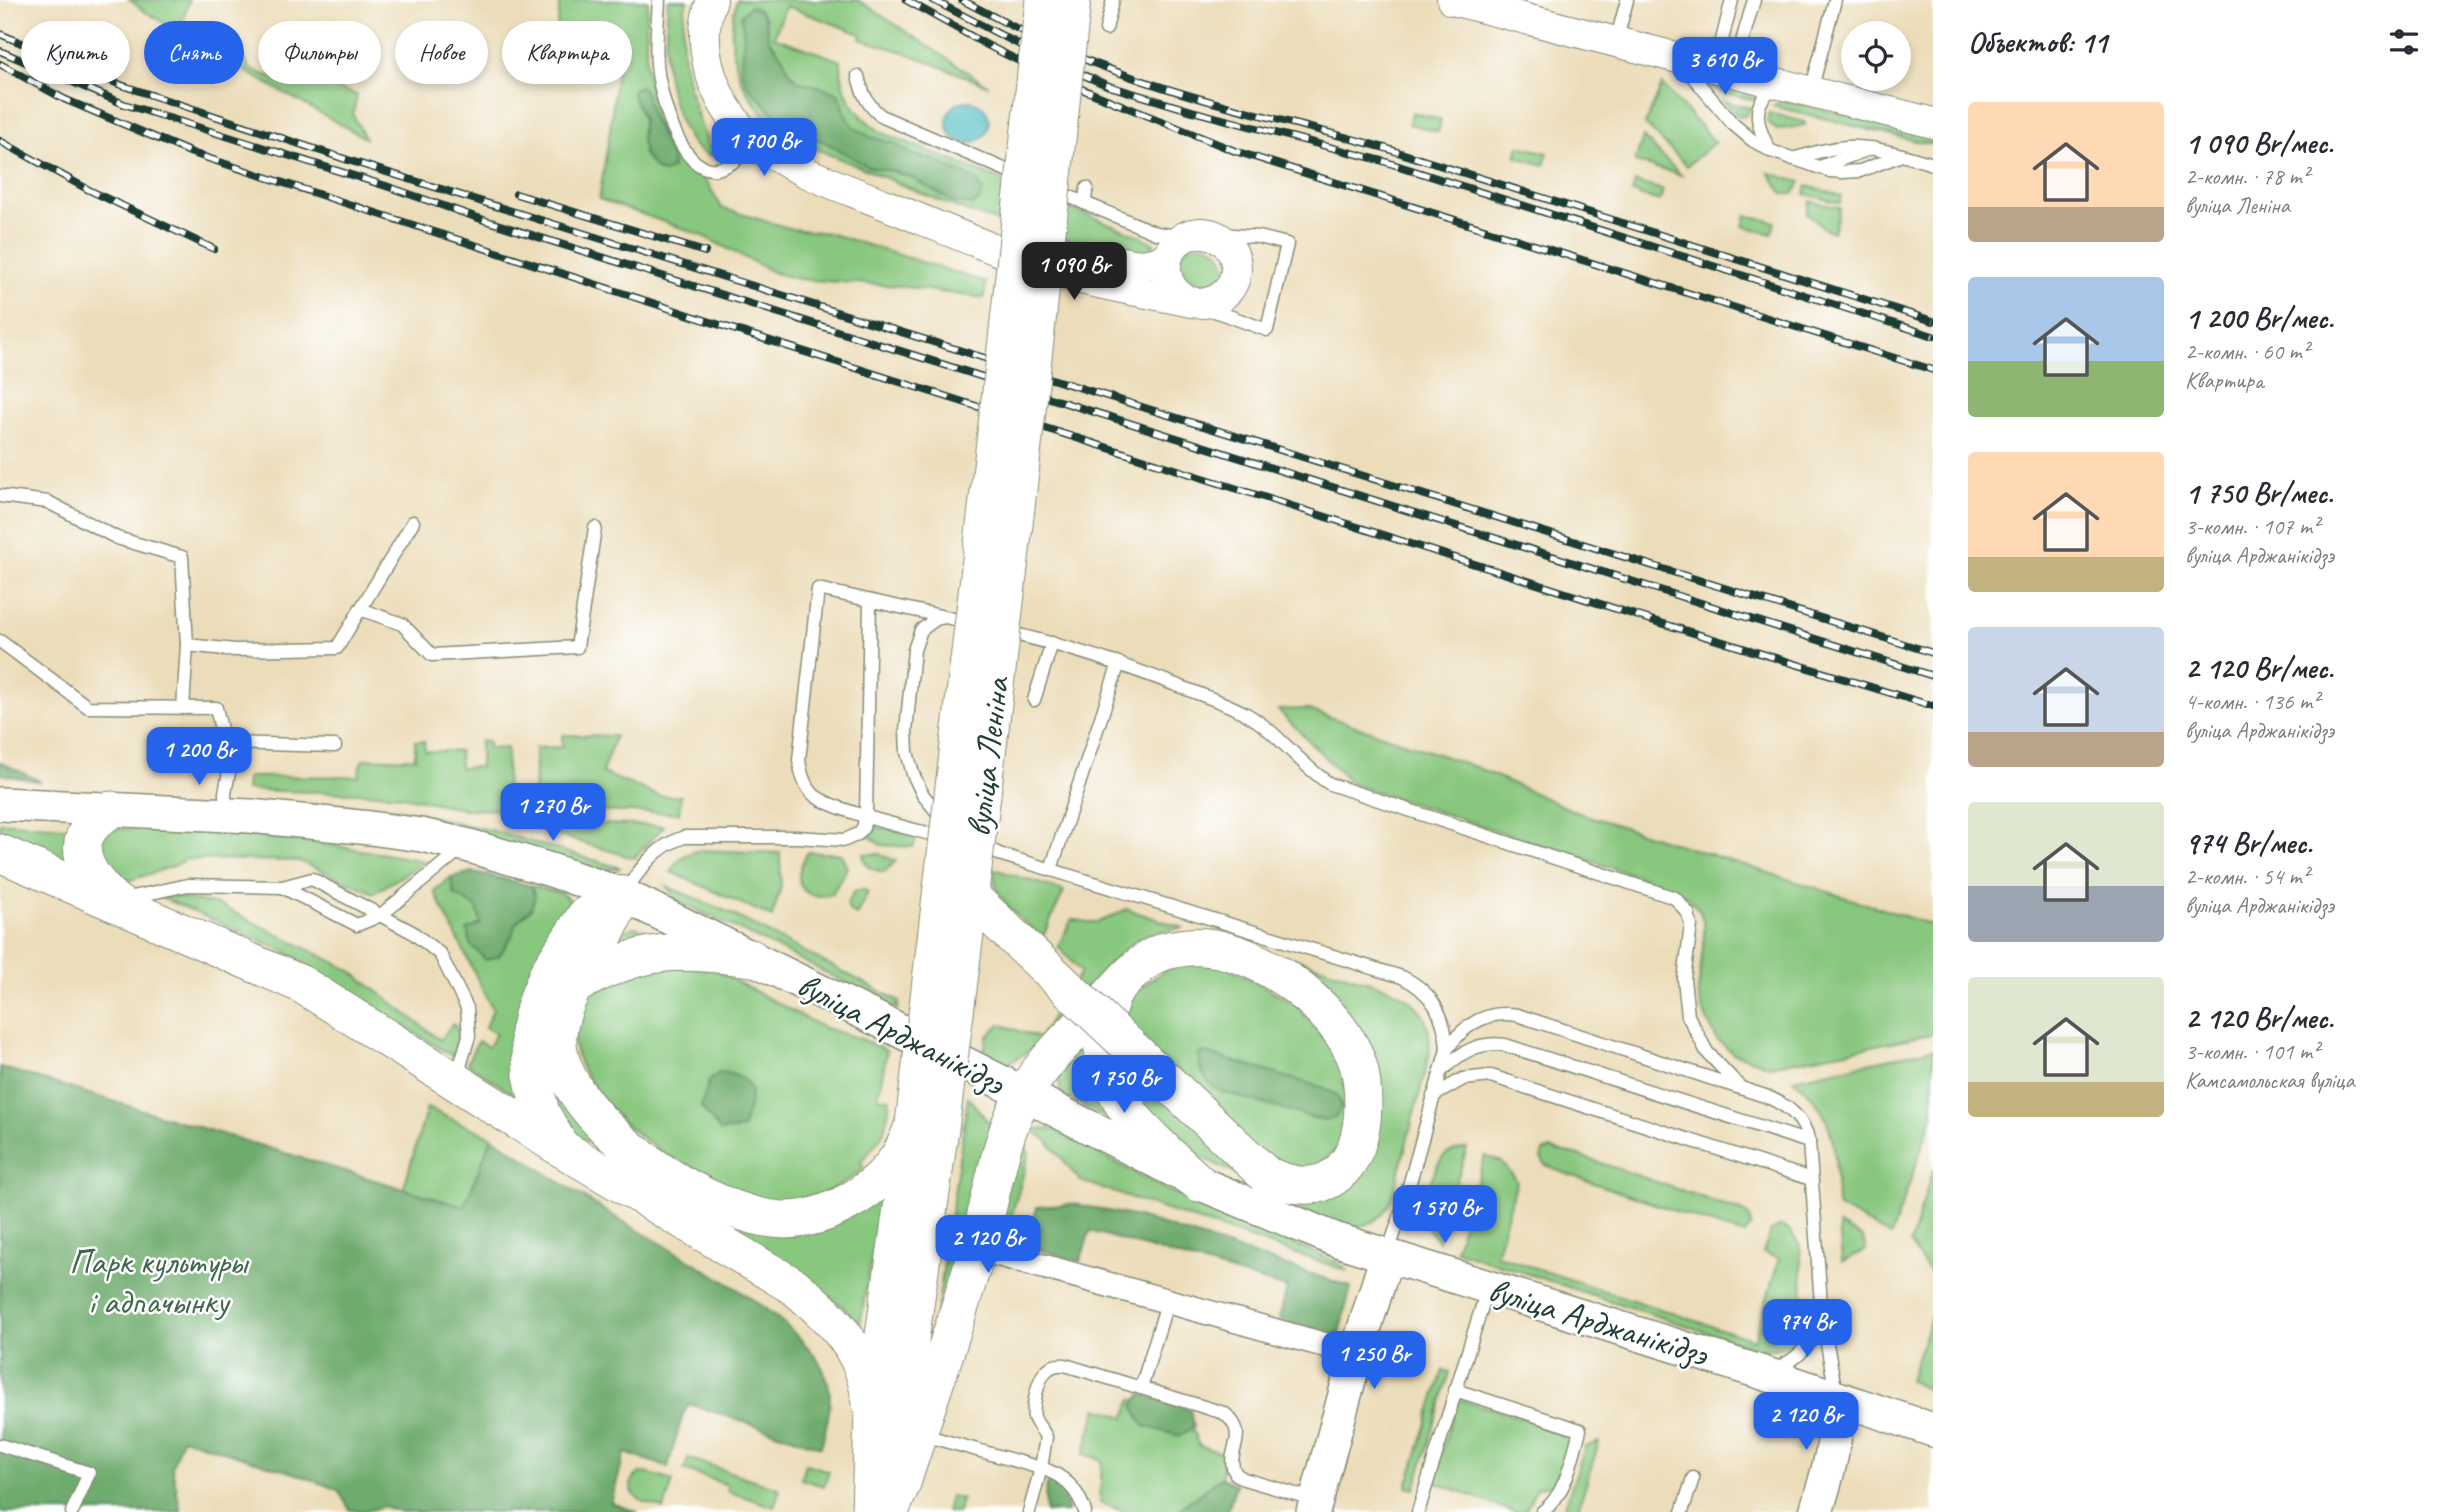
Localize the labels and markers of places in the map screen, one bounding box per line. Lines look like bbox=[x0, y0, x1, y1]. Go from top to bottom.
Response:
pin: 3 610 Br bbox=[1653, 38, 1797, 97]
pin: 1 700 Br bbox=[692, 118, 836, 178]
pin: 1 090 Br bbox=[1002, 243, 1146, 302]
pin: 1 200 Br bbox=[127, 728, 271, 787]
pin: 1 270 Br bbox=[481, 784, 625, 843]
pin: 1 750 Br bbox=[1052, 1056, 1196, 1115]
pin: 1 570 Br bbox=[1373, 1186, 1517, 1245]
pin: 2 120 Br bbox=[916, 1216, 1060, 1275]
pin: 974 Br bbox=[1750, 1300, 1864, 1359]
pin: 1 250 Br bbox=[1302, 1332, 1446, 1391]
pin: 2 120 Br bbox=[1734, 1392, 1878, 1452]

